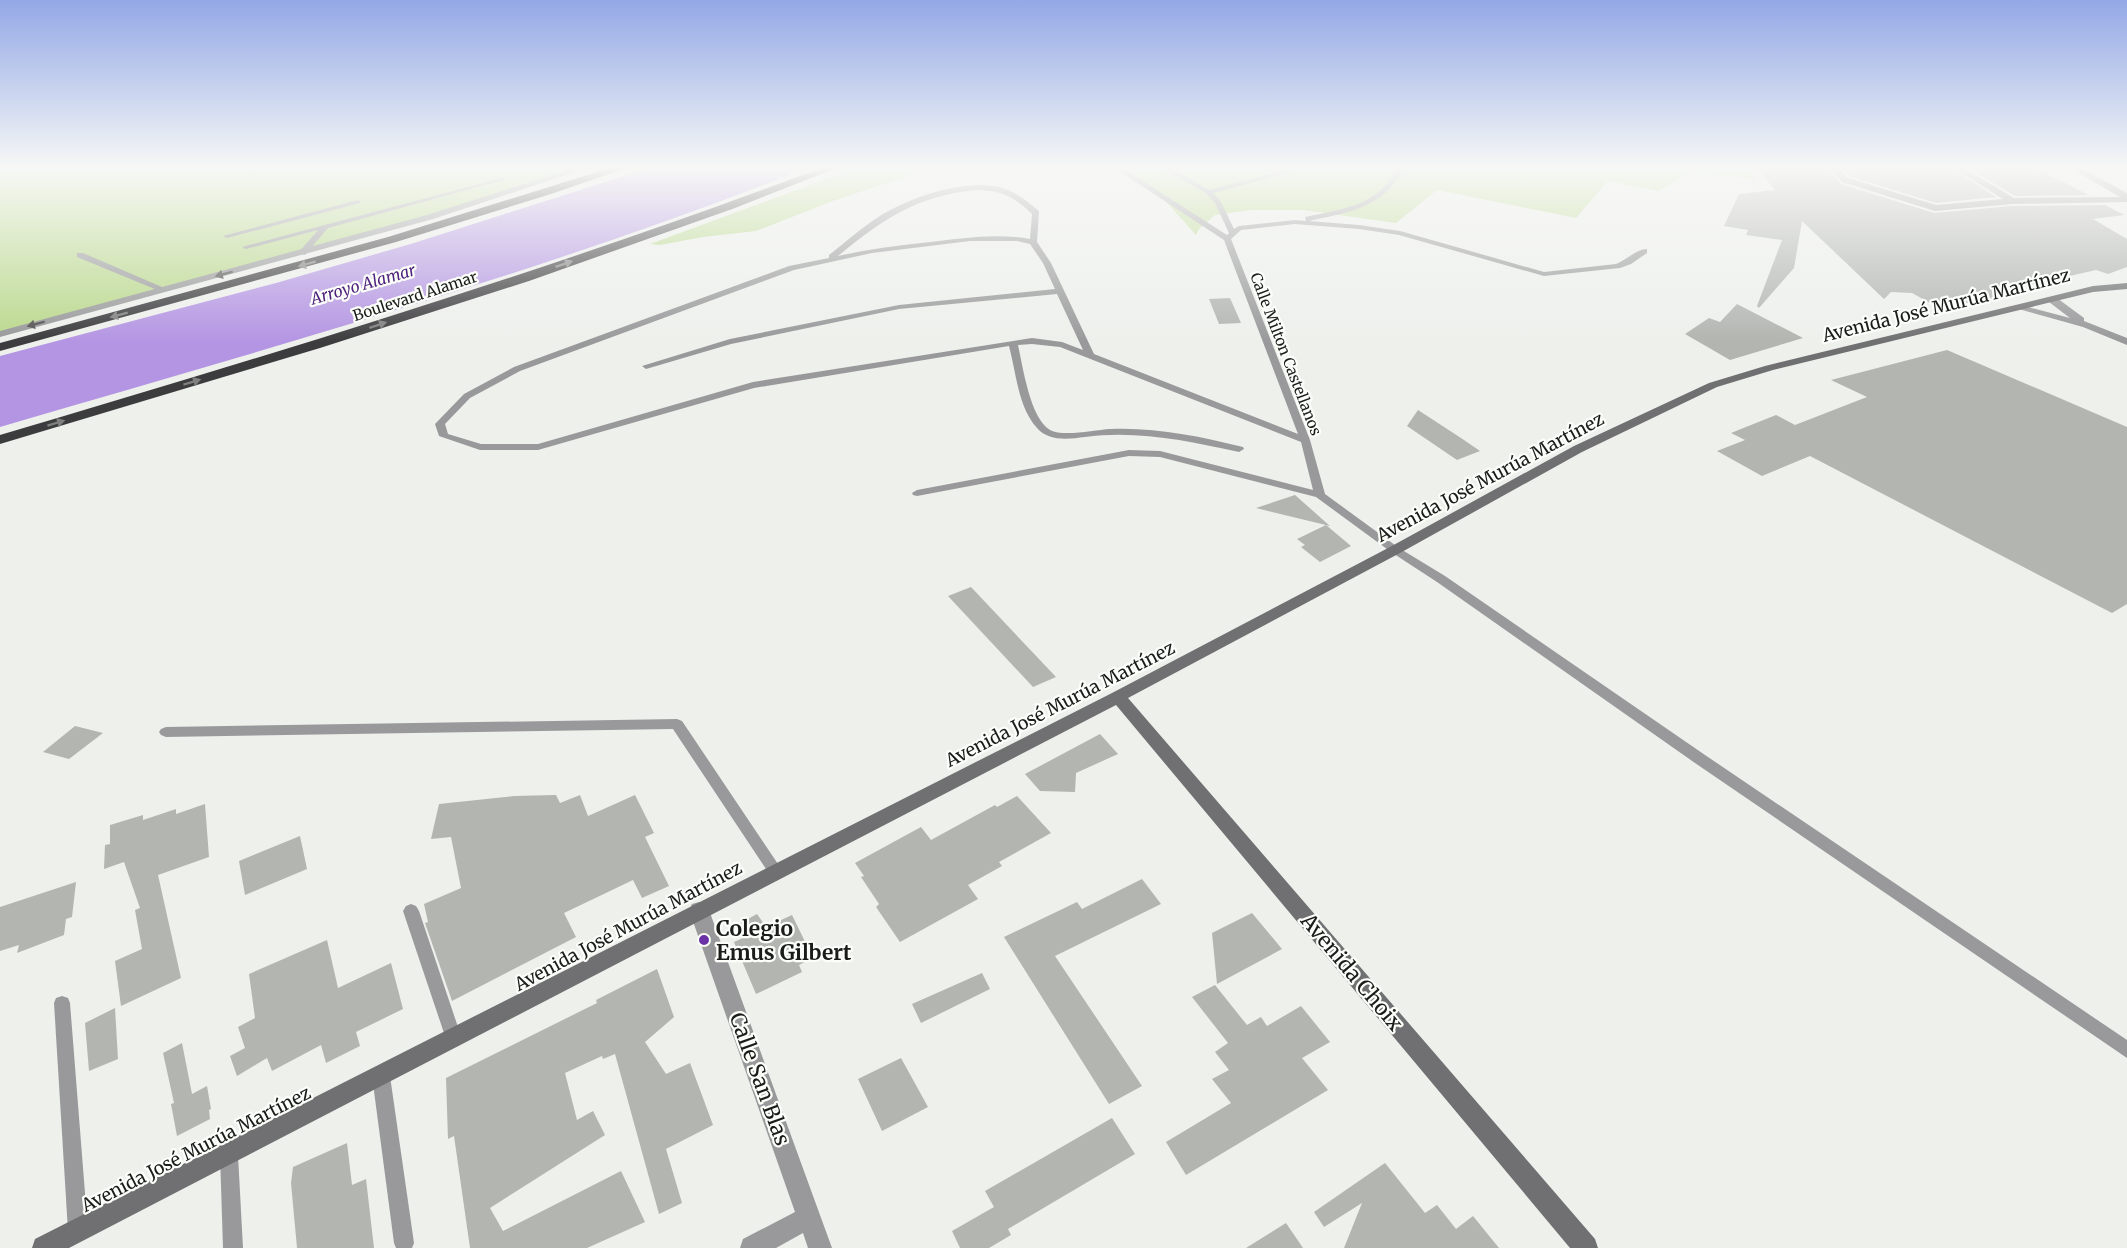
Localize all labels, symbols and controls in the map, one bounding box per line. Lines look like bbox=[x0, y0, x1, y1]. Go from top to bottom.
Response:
one-way arrow bbox=[555, 258, 573, 268]
water label: Arroyo Alamar bbox=[306, 259, 418, 309]
one-way arrow bbox=[298, 260, 316, 269]
street label: Avenida José Murúa Martínez bbox=[1819, 263, 2072, 347]
street label: Boulevard Alamar bbox=[350, 267, 480, 325]
one-way arrow bbox=[215, 270, 233, 279]
street label: Calle Milton Castellanos bbox=[1246, 270, 1326, 438]
one-way arrow bbox=[109, 311, 128, 321]
one-way arrow bbox=[27, 320, 45, 330]
one-way arrow bbox=[369, 320, 387, 329]
one-way arrow bbox=[183, 377, 201, 386]
street label: Avenida José Murúa Martínez bbox=[1371, 407, 1608, 547]
one-way arrow bbox=[47, 418, 65, 427]
street label: Avenida José Murúa Martínez bbox=[941, 636, 1179, 772]
street label: Avenida José Murúa Martínez bbox=[509, 856, 746, 996]
street label: Avenida Choix bbox=[1294, 907, 1409, 1037]
place label: Colegio Emus Gilbert bbox=[716, 915, 852, 966]
marker: Colegio Emus Gilbert bbox=[697, 933, 711, 947]
street label: Calle San Blas bbox=[723, 1009, 797, 1149]
street label: Avenida José Murúa Martínez bbox=[77, 1081, 315, 1217]

